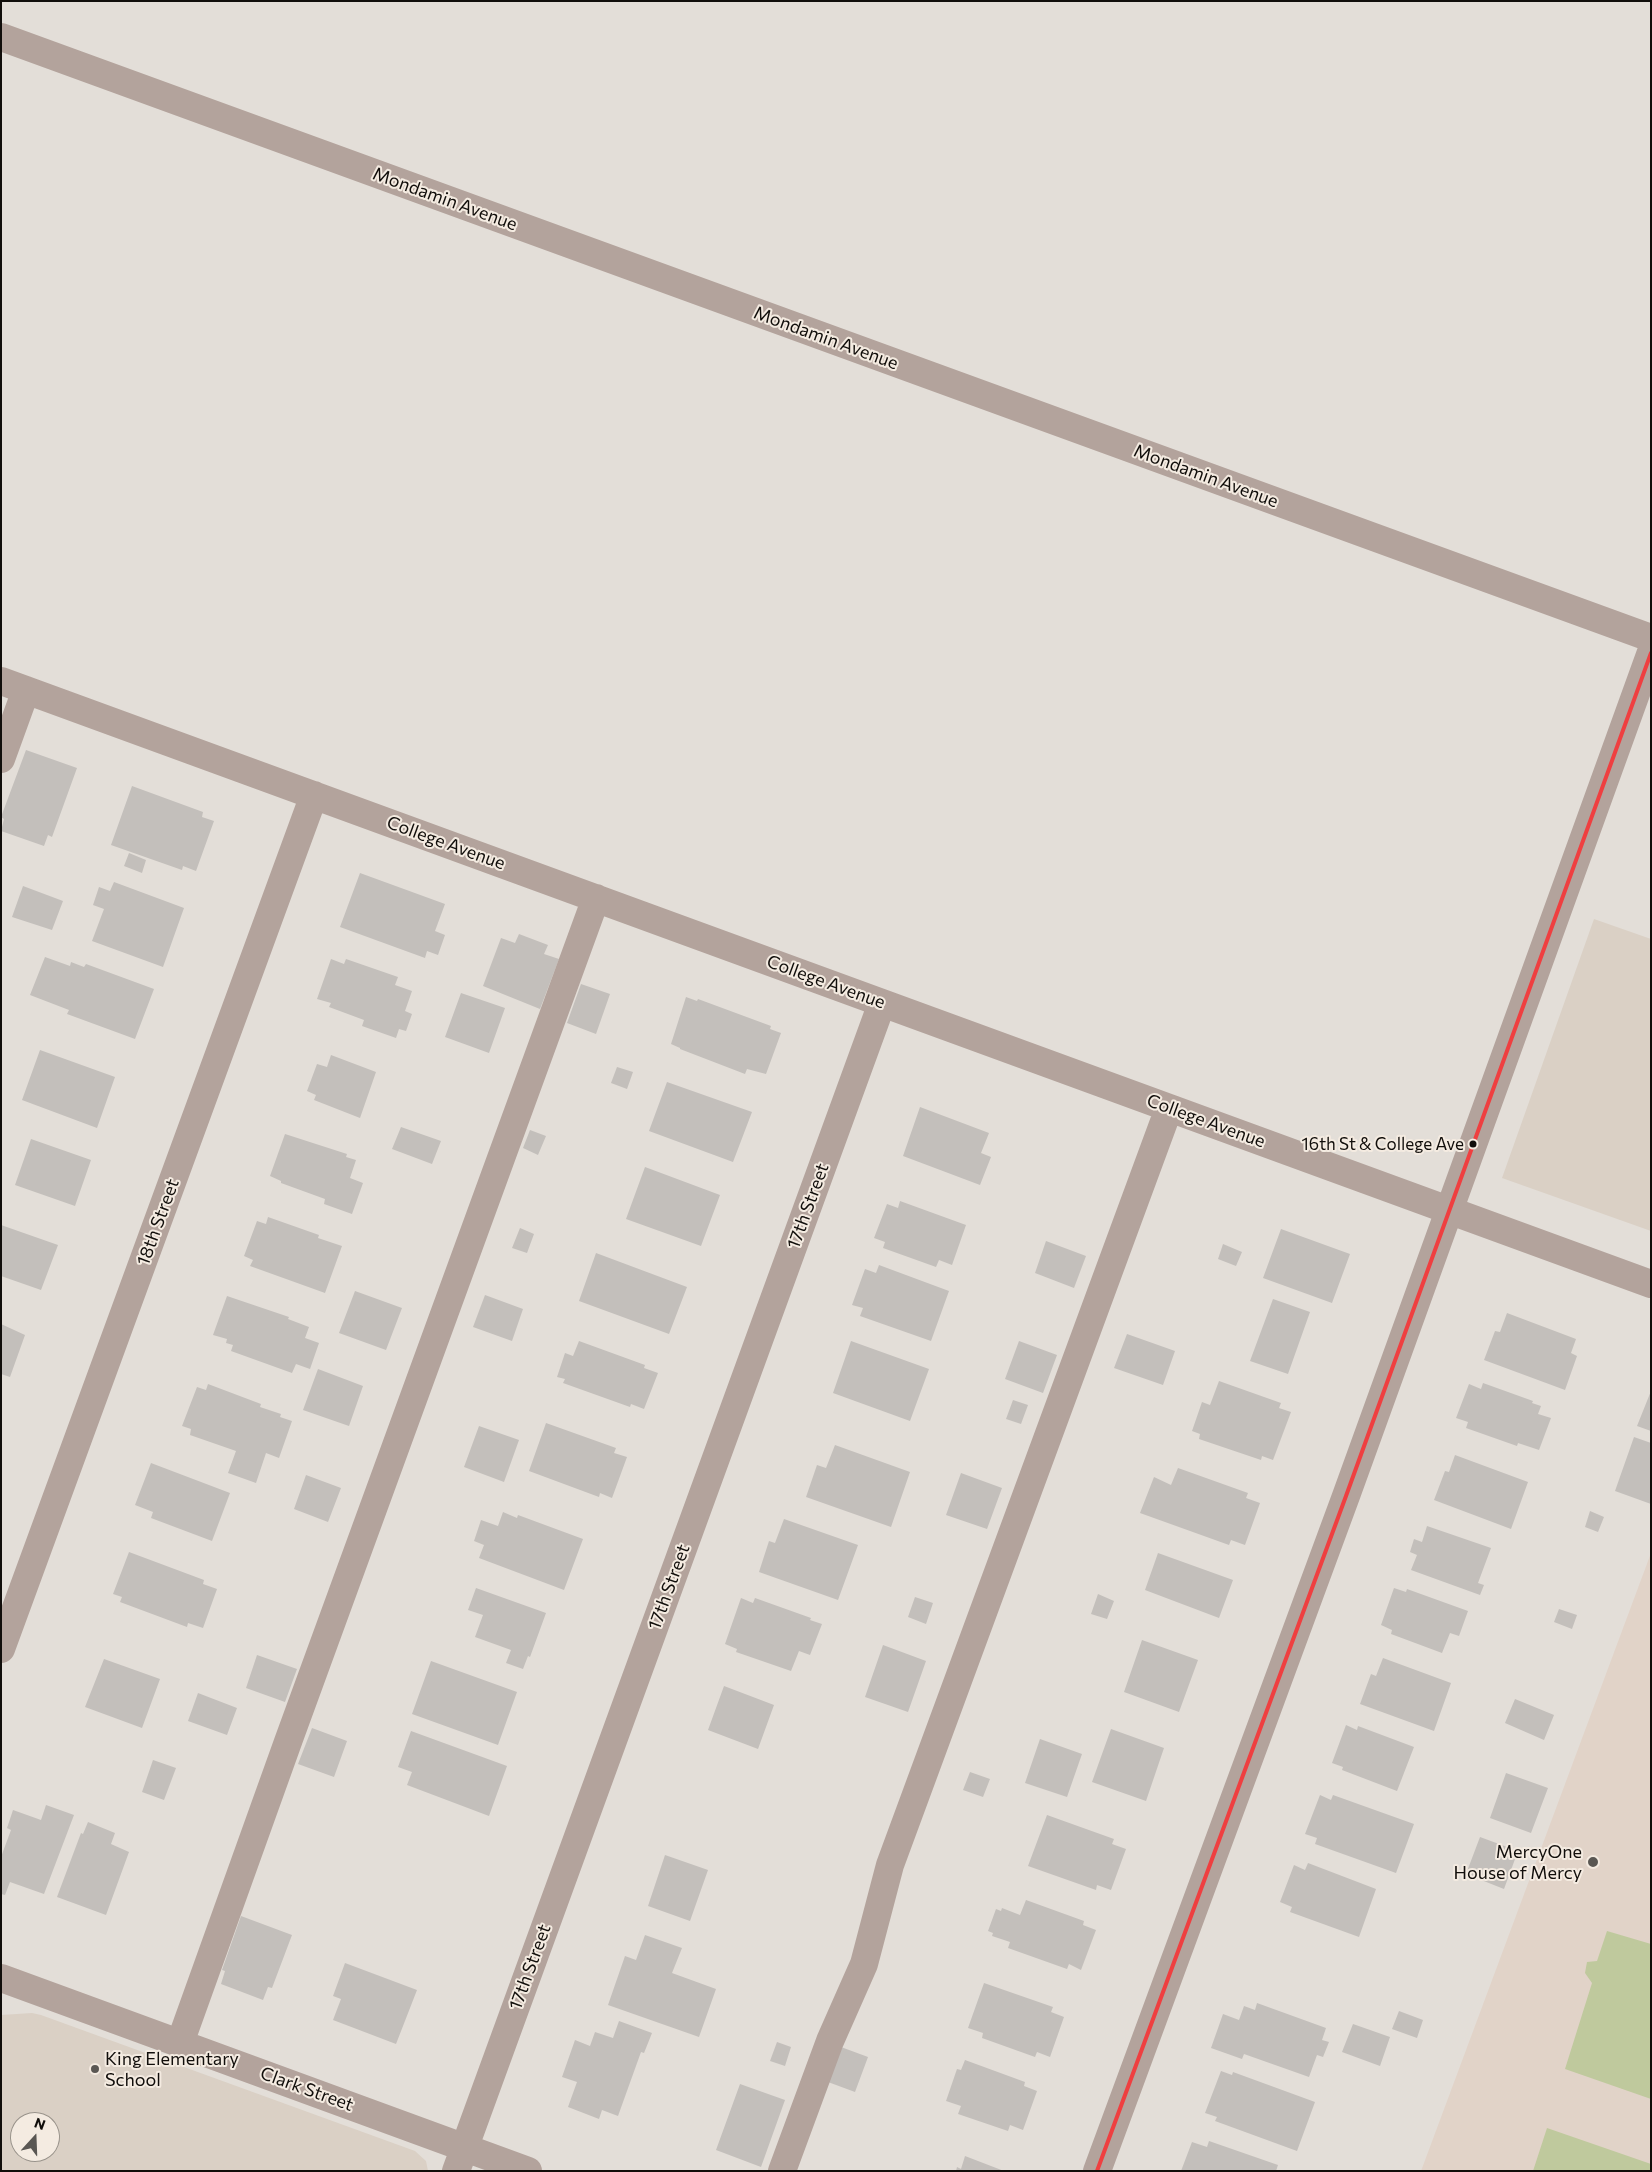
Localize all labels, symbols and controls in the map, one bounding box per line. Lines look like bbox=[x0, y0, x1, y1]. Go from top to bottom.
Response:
street label: Mondamin Avenue bbox=[370, 163, 520, 235]
street label: Mondamin Avenue bbox=[751, 302, 901, 374]
street label: Mondamin Avenue bbox=[1131, 440, 1281, 512]
street label: College Avenue bbox=[384, 812, 508, 874]
street label: College Avenue bbox=[764, 951, 888, 1013]
street label: College Avenue bbox=[1144, 1090, 1268, 1152]
place label: 16th St & College Ave bbox=[1302, 1134, 1464, 1154]
marker: 16th St & College Ave bbox=[1468, 1139, 1478, 1149]
street label: 17th Street bbox=[783, 1160, 833, 1252]
street label: 18th Street bbox=[132, 1176, 184, 1268]
street label: 17th Street bbox=[644, 1541, 694, 1633]
place label: MercyOne House of Mercy bbox=[1454, 1841, 1582, 1884]
marker: MercyOne House of Mercy bbox=[1586, 1855, 1600, 1869]
street label: 17th Street bbox=[505, 1921, 555, 2013]
place label: King Elementary School bbox=[105, 2048, 239, 2090]
street label: Clark Street bbox=[257, 2062, 357, 2116]
marker: King Elementary School bbox=[89, 2063, 101, 2075]
north arrow bbox=[10, 2112, 60, 2162]
text: N bbox=[32, 2114, 48, 2133]

